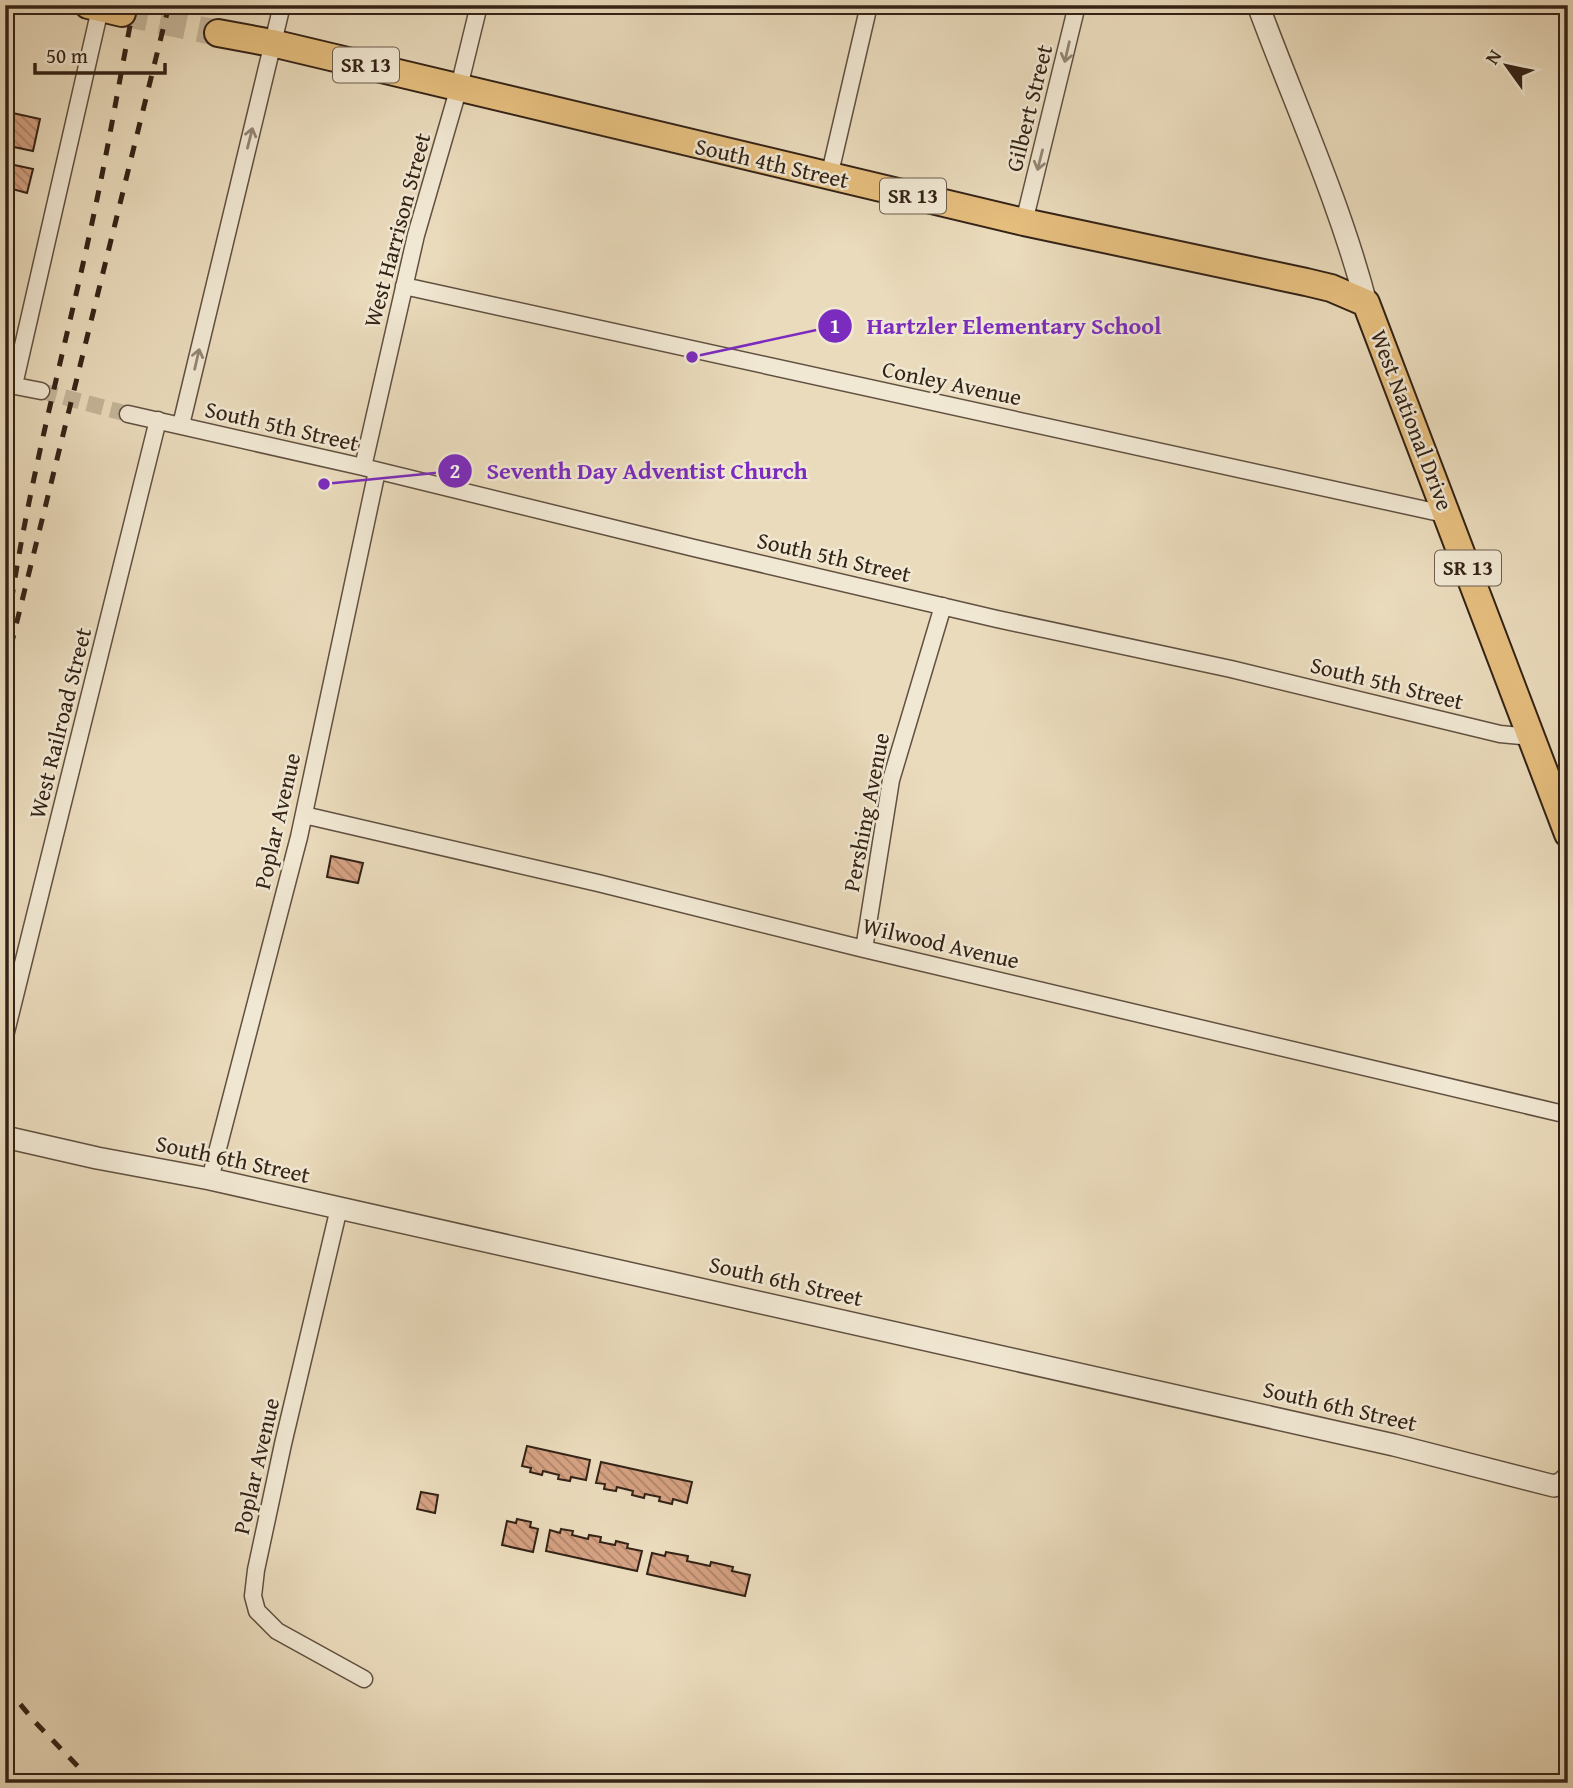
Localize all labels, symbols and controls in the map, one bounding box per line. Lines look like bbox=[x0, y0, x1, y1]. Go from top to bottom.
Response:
scale bar bbox=[35, 32, 164, 76]
north arrow bbox=[1472, 32, 1542, 102]
text: 50 m bbox=[46, 40, 88, 71]
one-way arrow bbox=[1059, 40, 1072, 62]
street label: Gilbert Street bbox=[997, 41, 1060, 175]
text: N bbox=[1478, 44, 1508, 70]
road number: SR 13 bbox=[333, 48, 399, 82]
one-way arrow bbox=[243, 127, 257, 150]
street label: West Harrison Street bbox=[355, 129, 438, 331]
street label: South 4th Street bbox=[692, 129, 852, 196]
one-way arrow bbox=[1033, 148, 1046, 171]
road number: SR 13 bbox=[880, 178, 946, 214]
callout: Hartzler Elementary School bbox=[817, 303, 1176, 348]
text: Hartzler Elementary School bbox=[866, 308, 1162, 343]
text: 1 bbox=[830, 310, 840, 341]
street label: West National Drive bbox=[1363, 325, 1462, 515]
one-way arrow bbox=[190, 348, 204, 371]
street label: Conley Avenue bbox=[879, 352, 1025, 413]
street label: South 5th Street bbox=[202, 392, 362, 459]
callout: Seventh Day Adventist Church bbox=[437, 448, 822, 493]
text: Seventh Day Adventist Church bbox=[486, 453, 808, 488]
text: 2 bbox=[450, 455, 460, 486]
street label: South 5th Street bbox=[754, 523, 914, 590]
road number: SR 13 bbox=[1435, 550, 1501, 586]
street label: West Railroad Street bbox=[20, 624, 99, 822]
street label: South 5th Street bbox=[1307, 648, 1467, 718]
street label: Pershing Avenue bbox=[834, 730, 897, 894]
street label: Poplar Avenue bbox=[245, 749, 308, 892]
street label: Wilwood Avenue bbox=[859, 908, 1023, 977]
street label: South 6th Street bbox=[153, 1126, 313, 1191]
street label: South 6th Street bbox=[706, 1247, 866, 1314]
street label: South 6th Street bbox=[1260, 1372, 1420, 1439]
street label: Poplar Avenue bbox=[224, 1394, 287, 1537]

